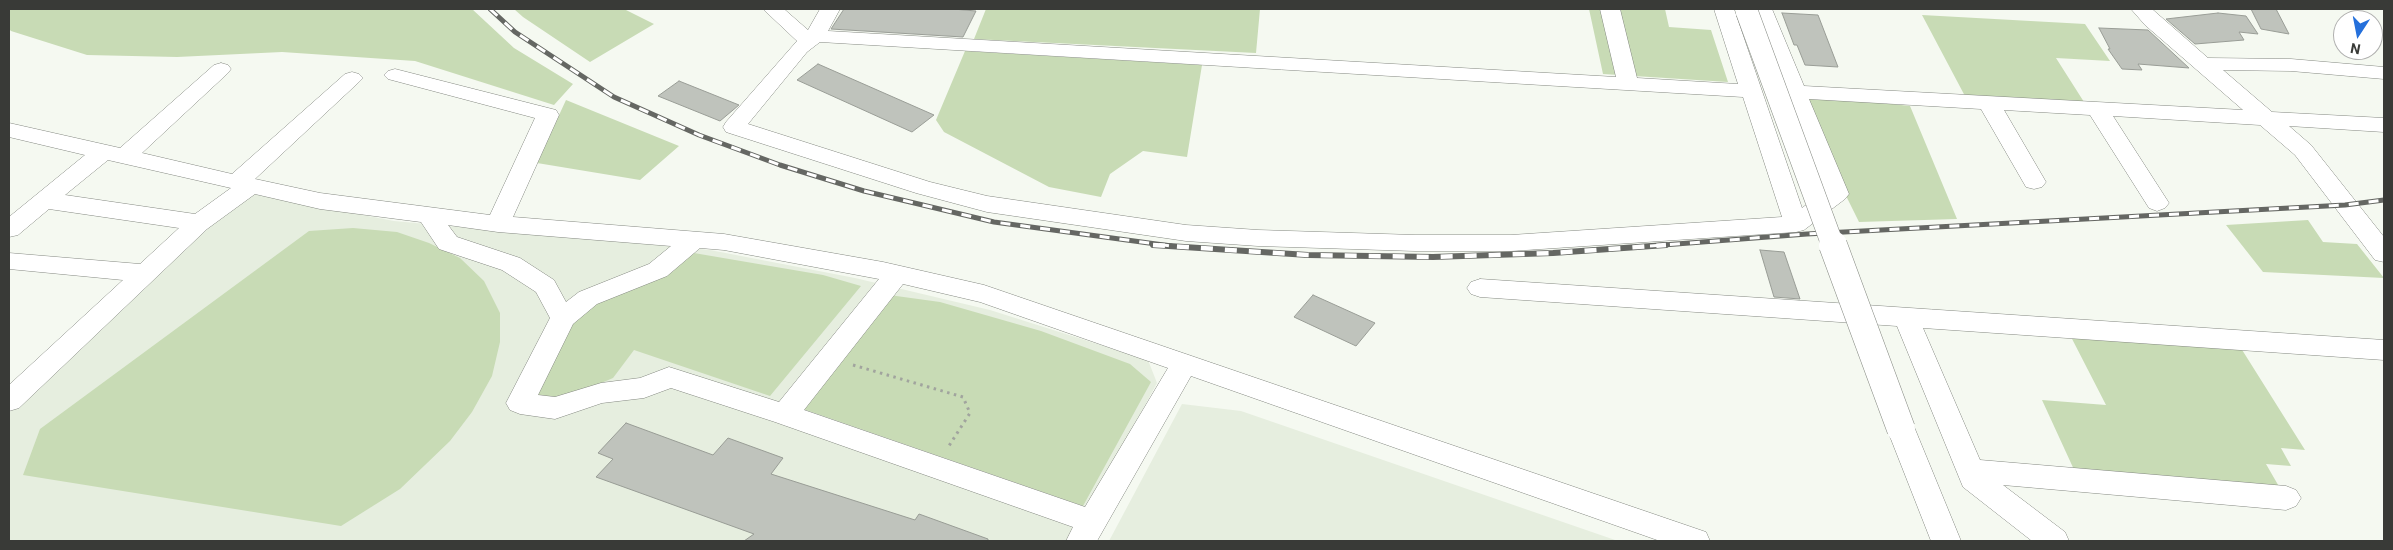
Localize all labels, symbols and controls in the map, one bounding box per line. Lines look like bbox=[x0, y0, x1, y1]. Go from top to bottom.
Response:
north arrow bbox=[2333, 10, 2383, 60]
text: N bbox=[2349, 40, 2362, 58]

